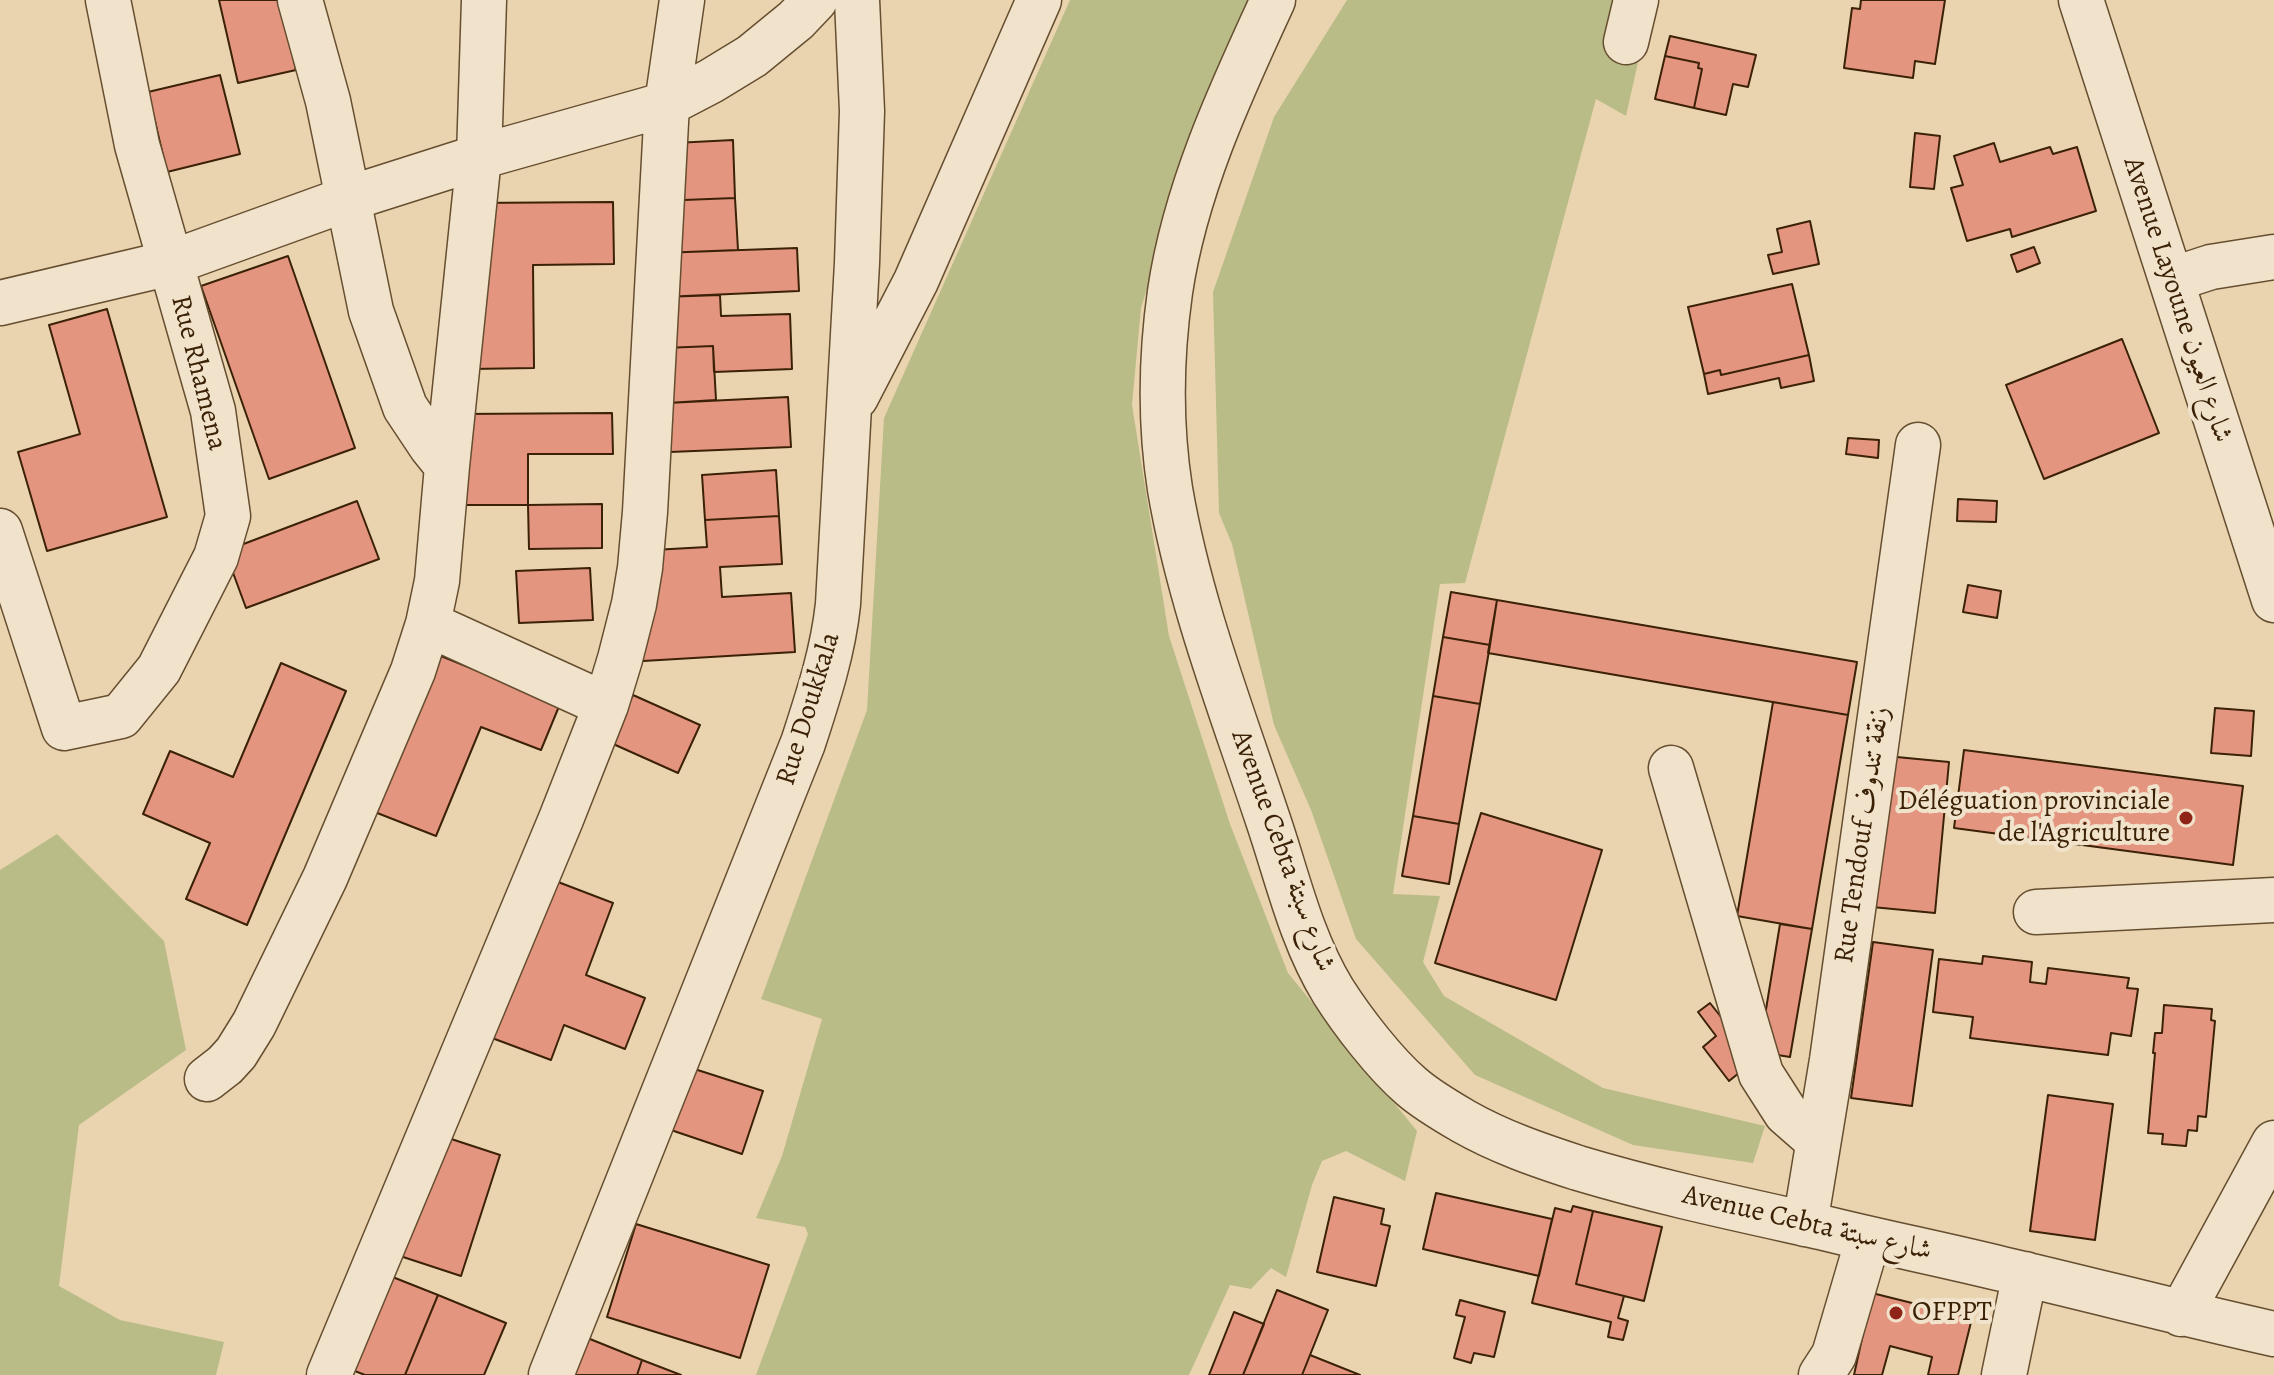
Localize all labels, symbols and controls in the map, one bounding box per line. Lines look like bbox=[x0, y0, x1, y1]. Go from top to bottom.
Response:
street label: Avenue Layoune شارع العيون bbox=[2115, 153, 2239, 447]
street label: Rue Rhamena bbox=[163, 292, 233, 454]
street label: Rue Doukkala bbox=[770, 628, 848, 790]
street label: Rue Tendouf زنقة تندوف bbox=[1828, 705, 1898, 965]
street label: Avenue Cebta شارع سبتة bbox=[1223, 726, 1341, 976]
place label: Déléguation provinciale de l'Agriculture bbox=[1898, 785, 2170, 851]
marker: Déléguation provinciale de l'Agriculture bbox=[2177, 809, 2195, 827]
street label: Avenue Cebta شارع سبتة bbox=[1679, 1179, 1935, 1269]
place label: OFPPT bbox=[1912, 1296, 1992, 1330]
marker: OFPPT bbox=[1887, 1304, 1905, 1322]

